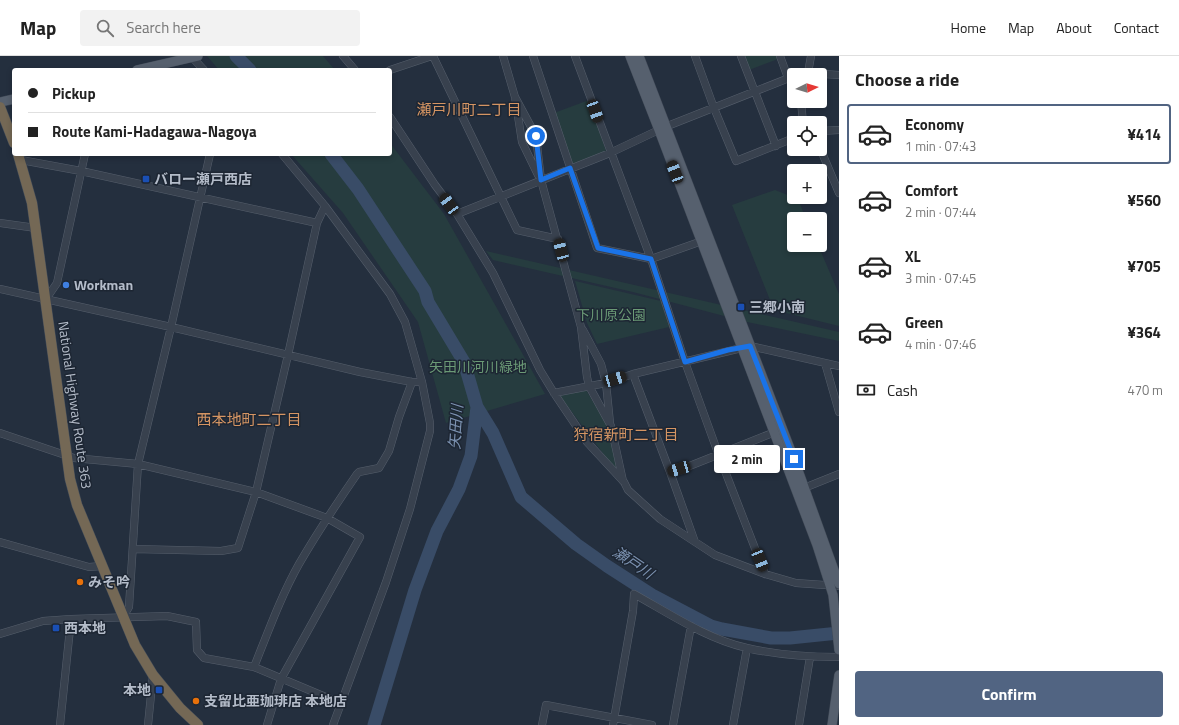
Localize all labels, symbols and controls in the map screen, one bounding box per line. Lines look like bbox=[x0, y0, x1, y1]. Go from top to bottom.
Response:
search box bbox=[80, 10, 360, 46]
text: Map bbox=[20, 13, 56, 42]
text: Search here bbox=[126, 16, 201, 39]
icon: search bbox=[94, 17, 116, 39]
text: Home bbox=[951, 17, 986, 38]
text: Map bbox=[1008, 17, 1034, 38]
text: About bbox=[1056, 17, 1092, 38]
text: Contact bbox=[1114, 17, 1159, 38]
text: Choose a ride bbox=[855, 66, 959, 93]
north arrow bbox=[787, 68, 827, 108]
map controls bbox=[787, 68, 827, 252]
text: Pickup bbox=[52, 82, 96, 105]
district label: 瀬戸川町二丁目 bbox=[416, 98, 522, 121]
car bbox=[585, 98, 605, 124]
text: Economy bbox=[905, 113, 964, 136]
button: locate bbox=[787, 116, 827, 156]
icon: car bbox=[857, 116, 893, 152]
text: Route Kami-Hadagawa-Nagoya bbox=[52, 120, 257, 143]
text: ¥414 bbox=[1127, 123, 1161, 146]
route start bbox=[527, 127, 545, 145]
text: 1 min · 07:43 bbox=[905, 136, 976, 156]
car bbox=[665, 159, 685, 185]
button: + bbox=[787, 164, 827, 204]
place label: バロー瀬戸西店 bbox=[154, 168, 252, 189]
marker: バロー瀬戸西店 bbox=[141, 174, 151, 184]
text: Comfort bbox=[905, 179, 958, 202]
icon: car bbox=[857, 182, 893, 218]
text: ¥560 bbox=[1127, 189, 1161, 212]
car bbox=[437, 191, 461, 217]
text: 2 min · 07:44 bbox=[905, 202, 976, 222]
button: − bbox=[787, 212, 827, 252]
car bbox=[552, 237, 570, 263]
text: XL bbox=[905, 245, 921, 268]
icon: car bbox=[857, 248, 893, 284]
text: ¥705 bbox=[1127, 255, 1161, 278]
text: 3 min · 07:45 bbox=[905, 268, 976, 288]
place label: Workman bbox=[74, 274, 133, 295]
marker: Workman bbox=[61, 280, 71, 290]
place label: 三郷小南 bbox=[749, 296, 805, 317]
marker: 三郷小南 bbox=[736, 302, 746, 312]
park label: 下川原公園 bbox=[576, 304, 646, 325]
text: Green bbox=[905, 311, 943, 334]
icon: car bbox=[857, 314, 893, 350]
street label: National Highway Route 363 bbox=[53, 320, 98, 490]
text: ¥364 bbox=[1127, 321, 1161, 344]
text: 4 min · 07:46 bbox=[905, 334, 976, 354]
park label: 矢田川河川緑地 bbox=[429, 356, 527, 377]
car bbox=[602, 370, 628, 388]
icon: cash bbox=[855, 379, 877, 401]
text: Cash bbox=[887, 379, 918, 402]
text: 470 m bbox=[1127, 380, 1163, 400]
water label: 矢田川 bbox=[442, 402, 469, 450]
district label: 西本地町二丁目 bbox=[196, 408, 302, 431]
district label: 狩宿新町二丁目 bbox=[573, 423, 679, 446]
callout: 2 min bbox=[714, 445, 780, 473]
text: 2 min bbox=[731, 449, 763, 469]
route end bbox=[785, 450, 803, 468]
car bbox=[666, 460, 692, 478]
water label: 瀬戸川 bbox=[608, 540, 660, 586]
car bbox=[750, 547, 770, 573]
place label: みそ吟 bbox=[88, 571, 130, 592]
marker: みそ吟 bbox=[75, 577, 85, 587]
place label: 西本地 bbox=[64, 617, 106, 638]
marker: 西本地 bbox=[51, 623, 61, 633]
button: Confirm bbox=[855, 671, 1163, 717]
place label: 本地 bbox=[123, 679, 151, 700]
marker: 本地 bbox=[154, 685, 164, 695]
place label: 支留比亜珈琲店 本地店 bbox=[204, 690, 347, 711]
marker: 支留比亜珈琲店 本地店 bbox=[191, 696, 201, 706]

